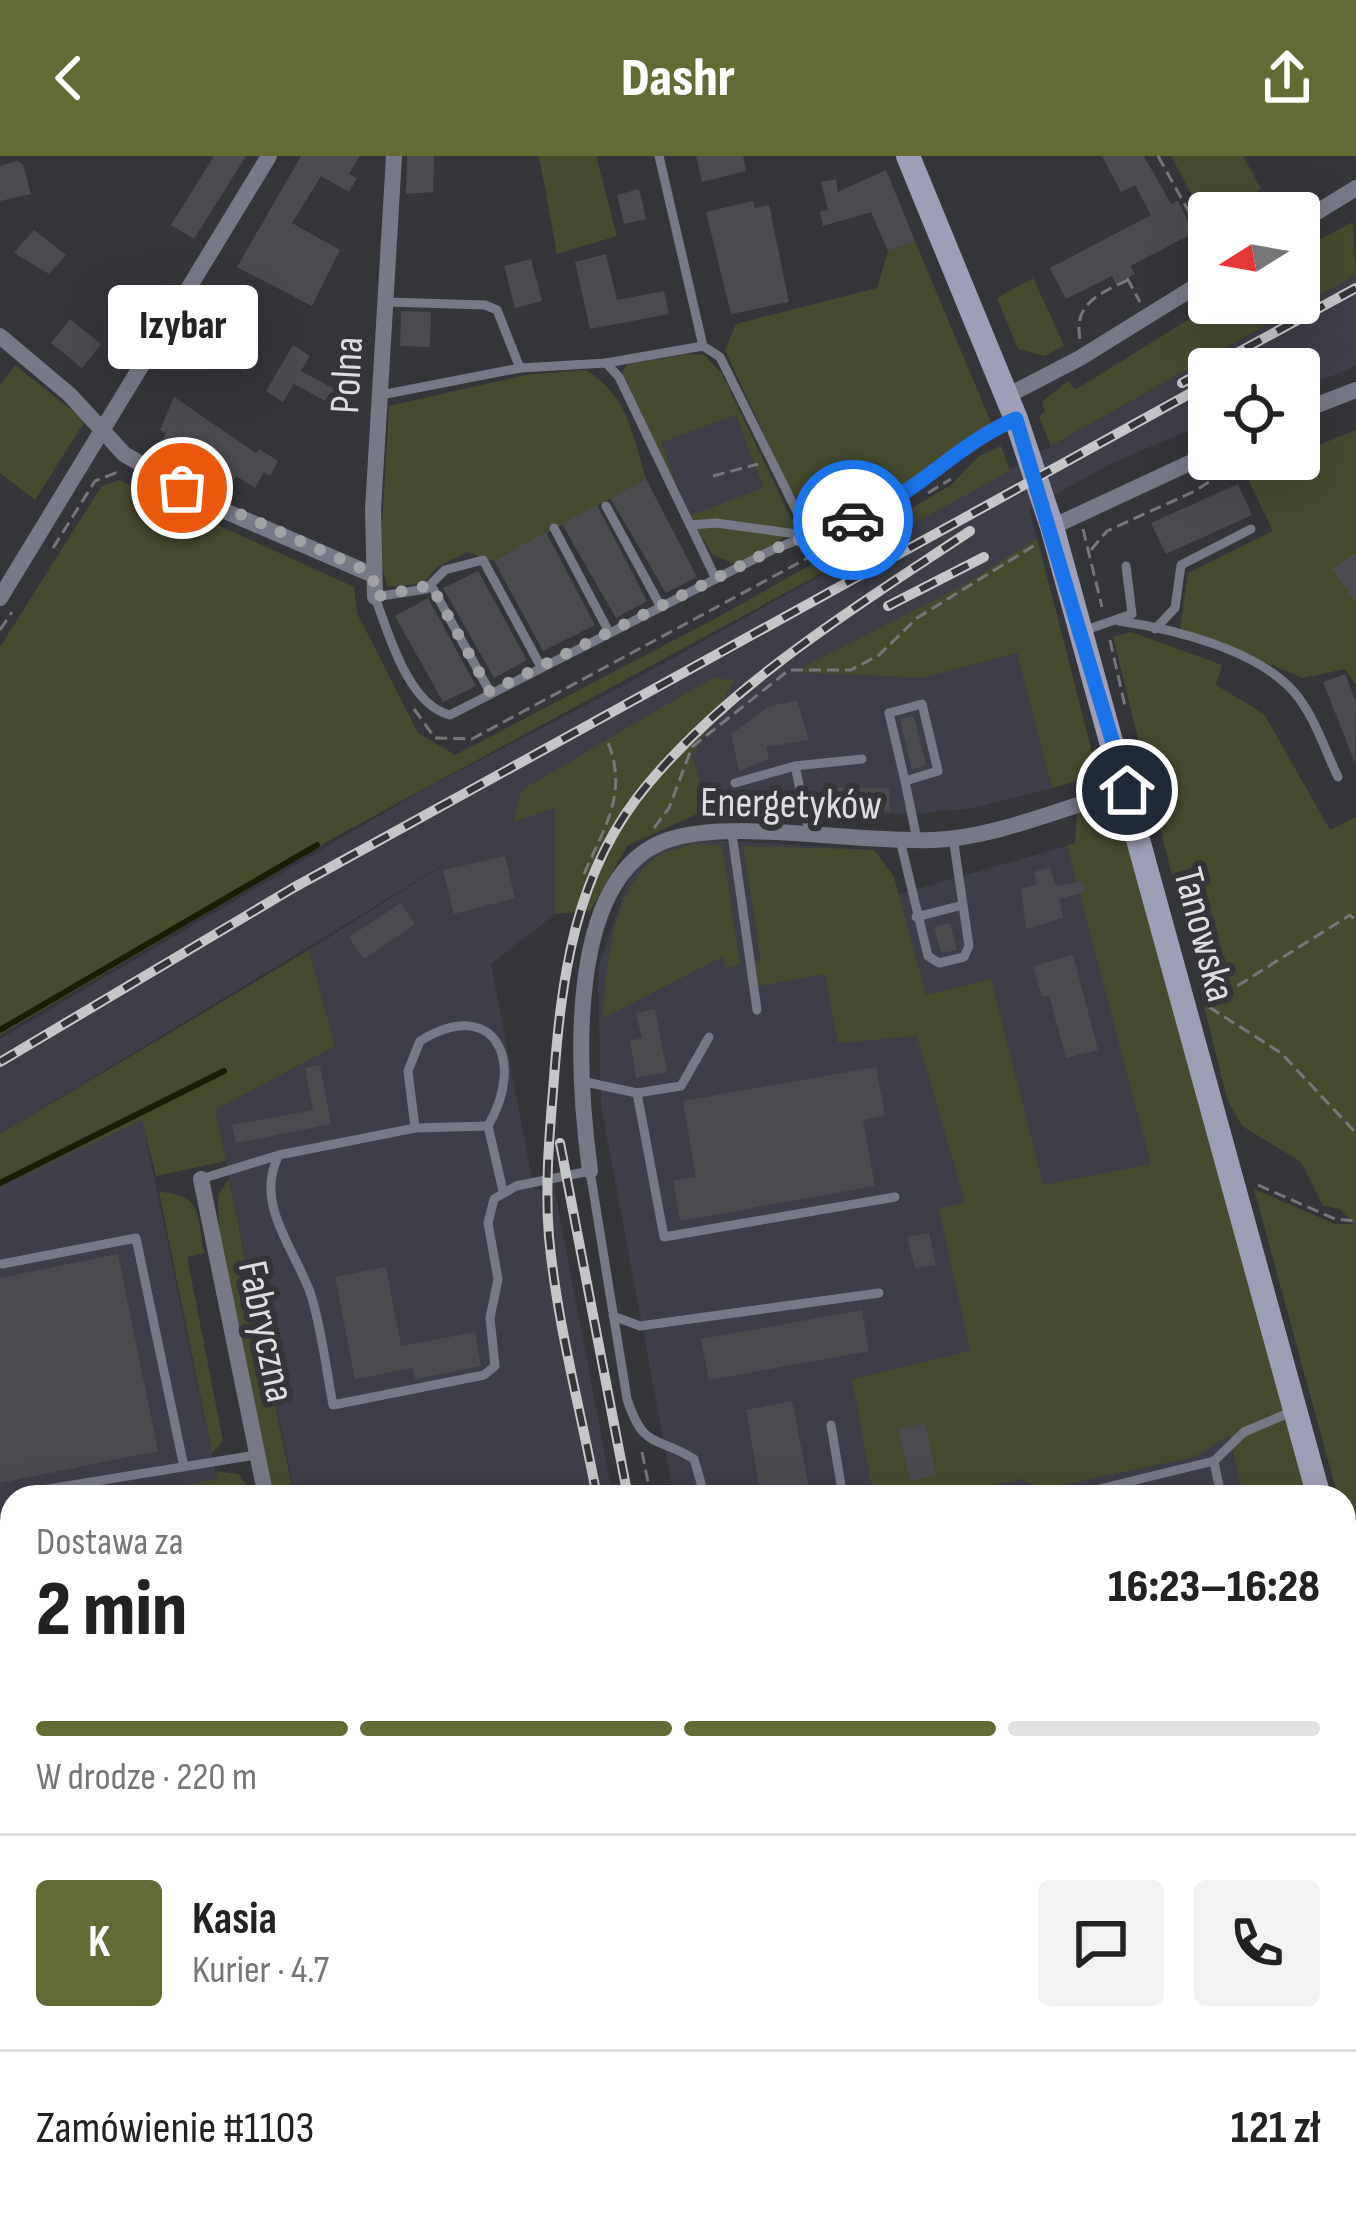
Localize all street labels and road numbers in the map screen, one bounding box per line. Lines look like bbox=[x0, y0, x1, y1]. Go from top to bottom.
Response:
street label: Polna bbox=[320, 335, 375, 415]
street label: Energetyków bbox=[700, 777, 882, 832]
street label: Tanowska bbox=[1161, 862, 1246, 1007]
street label: Fabryczna bbox=[226, 1256, 305, 1407]

